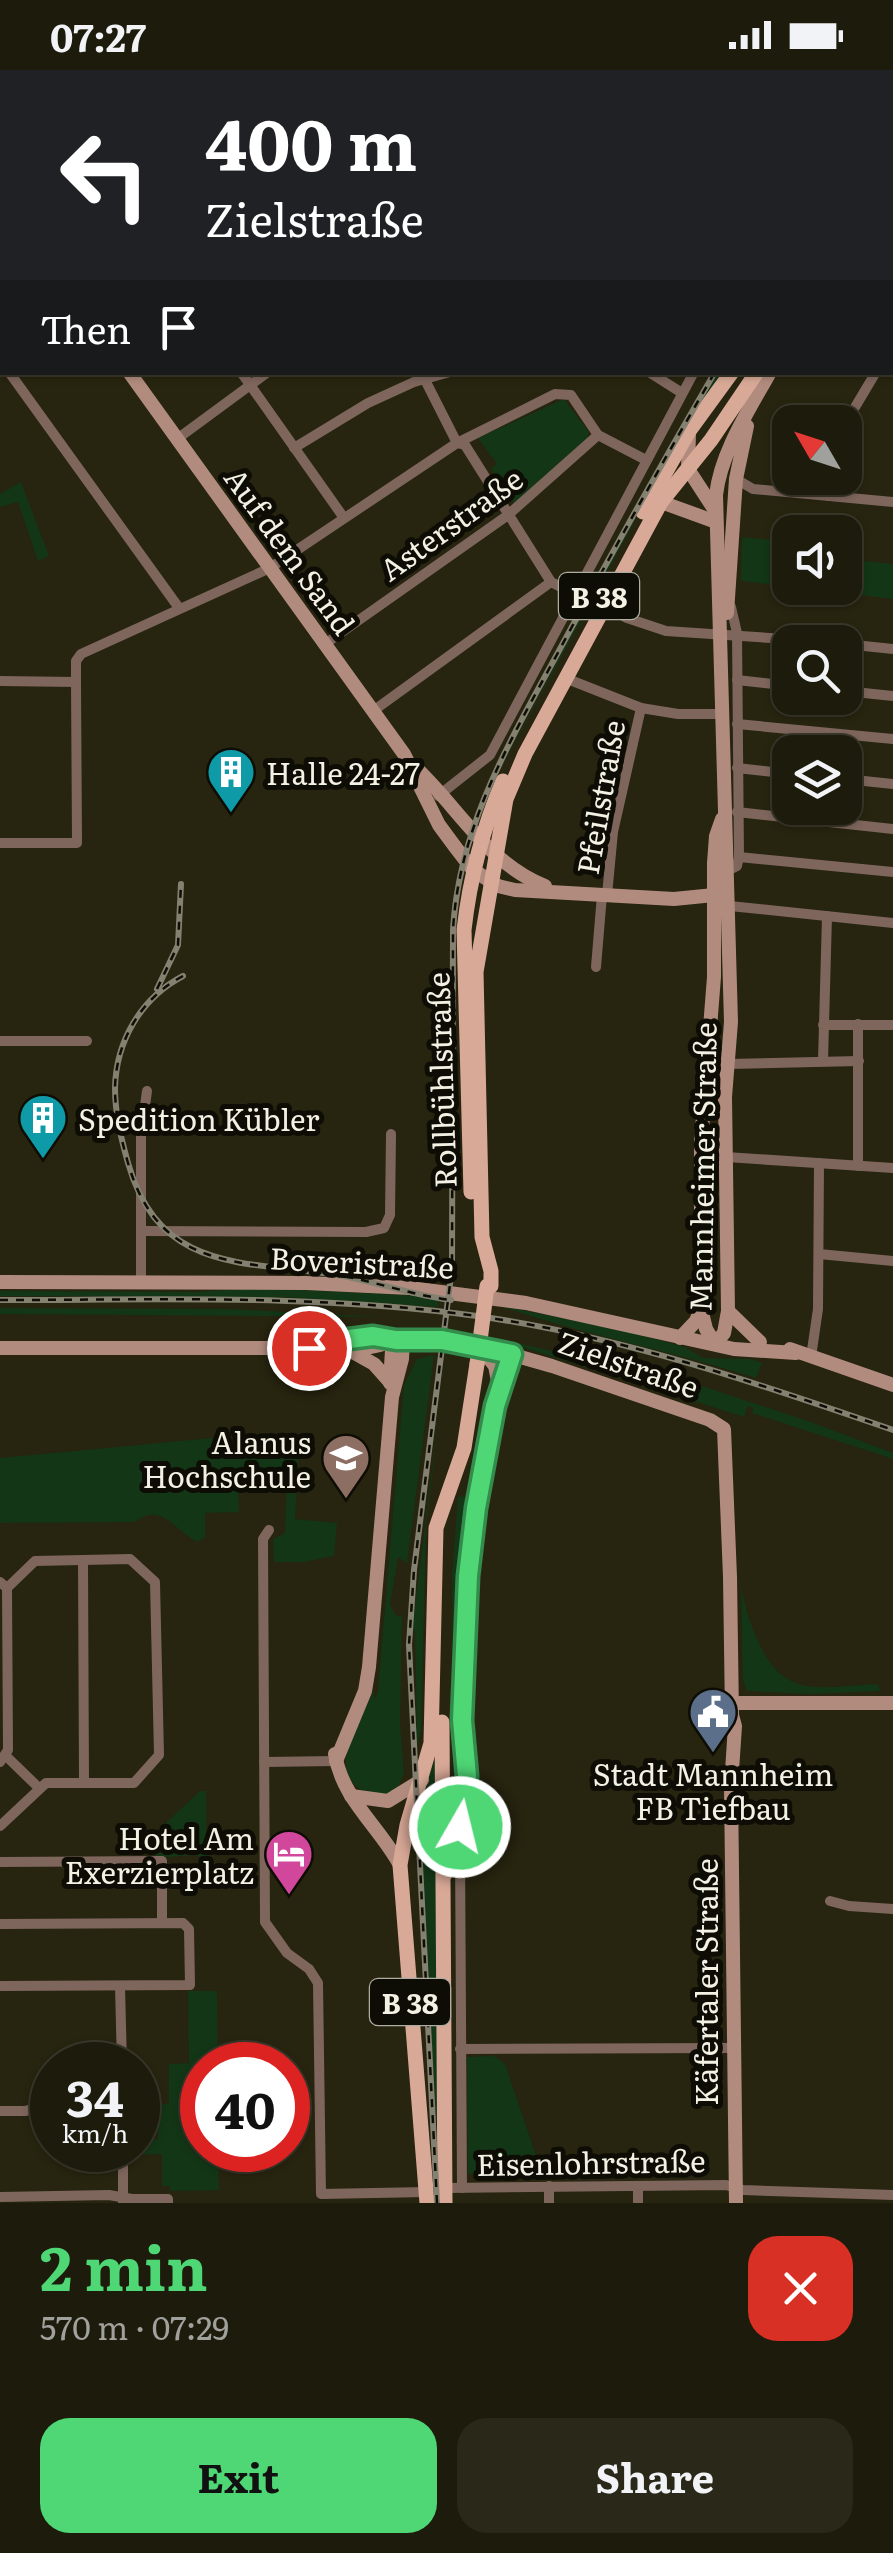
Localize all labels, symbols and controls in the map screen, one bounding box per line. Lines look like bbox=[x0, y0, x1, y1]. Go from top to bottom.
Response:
text: 07:27 bbox=[50, 7, 146, 64]
text: 400 m bbox=[205, 89, 417, 193]
icon: left bbox=[40, 110, 170, 240]
text: Zielstraße bbox=[205, 184, 424, 251]
text: Then bbox=[40, 299, 131, 356]
icon: arrive bbox=[151, 300, 206, 355]
north arrow bbox=[772, 405, 862, 495]
map controls bbox=[772, 405, 862, 825]
street label: Asterstraße bbox=[369, 456, 531, 590]
street label: Auf dem Sand bbox=[215, 457, 367, 643]
button: sound bbox=[772, 515, 862, 605]
road number: B 38 bbox=[559, 573, 639, 619]
button: search bbox=[772, 625, 862, 715]
street label: Pfeilstraße bbox=[564, 716, 634, 878]
button: layers bbox=[772, 735, 862, 825]
building icon: Halle 24-27 bbox=[205, 746, 257, 814]
place label: Halle 24-27 bbox=[266, 750, 420, 794]
street label: Rollbühlstraße bbox=[414, 971, 466, 1189]
street label: Mannheimer Straße bbox=[676, 1022, 726, 1312]
building icon: Spedition Kübler bbox=[17, 1092, 69, 1160]
place label: Spedition Kübler bbox=[78, 1096, 319, 1140]
street label: Boveristraße bbox=[269, 1234, 455, 1288]
pin bbox=[267, 1306, 352, 1391]
street label: Zielstraße bbox=[553, 1318, 705, 1408]
icon: arrive bbox=[282, 1321, 337, 1376]
place label: Alanus Hochschule bbox=[142, 1419, 311, 1497]
school or university icon: Alanus Hochschule bbox=[320, 1432, 372, 1500]
public building icon: Stadt Mannheim FB Tiefbau bbox=[687, 1686, 739, 1754]
place label: Stadt Mannheim FB Tiefbau bbox=[593, 1751, 833, 1829]
position arrow bbox=[408, 1775, 512, 1879]
place label: Hotel Am Exerzierplatz bbox=[65, 1815, 254, 1893]
hotel icon: Hotel Am Exerzierplatz bbox=[263, 1828, 315, 1896]
street label: Käfertaler Straße bbox=[683, 1858, 727, 2106]
road number: B 38 bbox=[370, 1979, 450, 2025]
speed limit sign: 40 bbox=[180, 2042, 310, 2172]
text: 34 bbox=[66, 2058, 124, 2132]
text: km/h bbox=[62, 2114, 128, 2151]
street label: Eisenlohrstraße bbox=[476, 2137, 706, 2185]
text: 2 min bbox=[40, 2220, 208, 2309]
button: close bbox=[748, 2236, 853, 2341]
text: 570 m · 07:29 bbox=[40, 2302, 229, 2350]
button: Exit bbox=[40, 2418, 437, 2533]
button: Share bbox=[457, 2418, 853, 2533]

